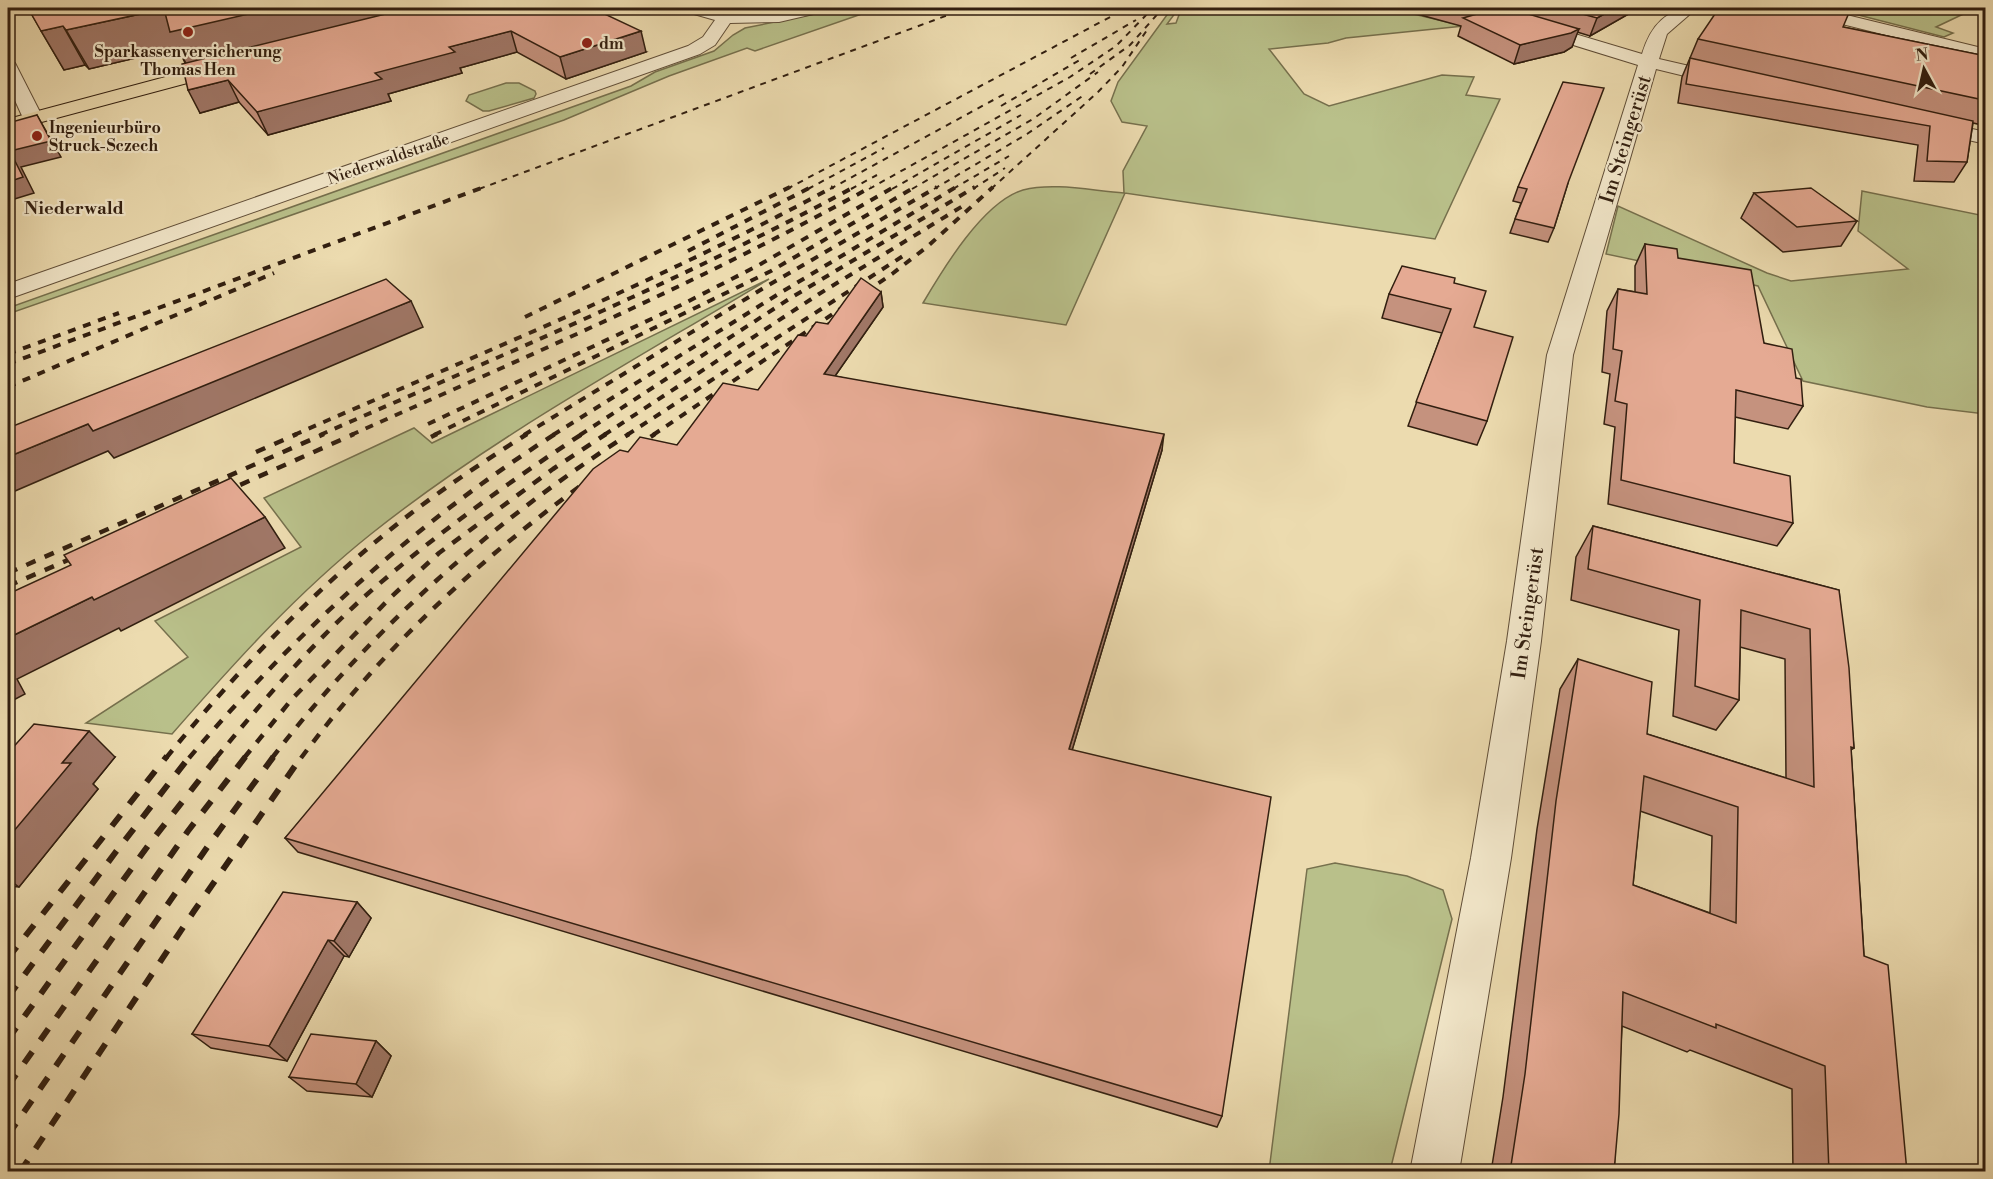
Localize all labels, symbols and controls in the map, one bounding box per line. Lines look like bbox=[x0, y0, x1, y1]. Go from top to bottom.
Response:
marker: Sparkassenversicherung Thomas Hen bbox=[181, 25, 195, 39]
place label: dm bbox=[599, 34, 624, 54]
marker: dm bbox=[580, 36, 594, 50]
north arrow bbox=[1894, 39, 1954, 99]
place label: Sparkassenversicherung Thomas Hen bbox=[95, 42, 282, 80]
text: N bbox=[1914, 44, 1930, 66]
street label: Im Steingerüst bbox=[1595, 72, 1658, 207]
place label: Ingenieurbüro Struck-Sczech bbox=[49, 118, 161, 156]
marker: Ingenieurbüro Struck-Sczech bbox=[30, 129, 44, 143]
street label: Niederwaldstraße bbox=[325, 129, 452, 189]
district label: Niederwald bbox=[24, 197, 124, 220]
street label: Im Steingerüst bbox=[1507, 546, 1550, 681]

